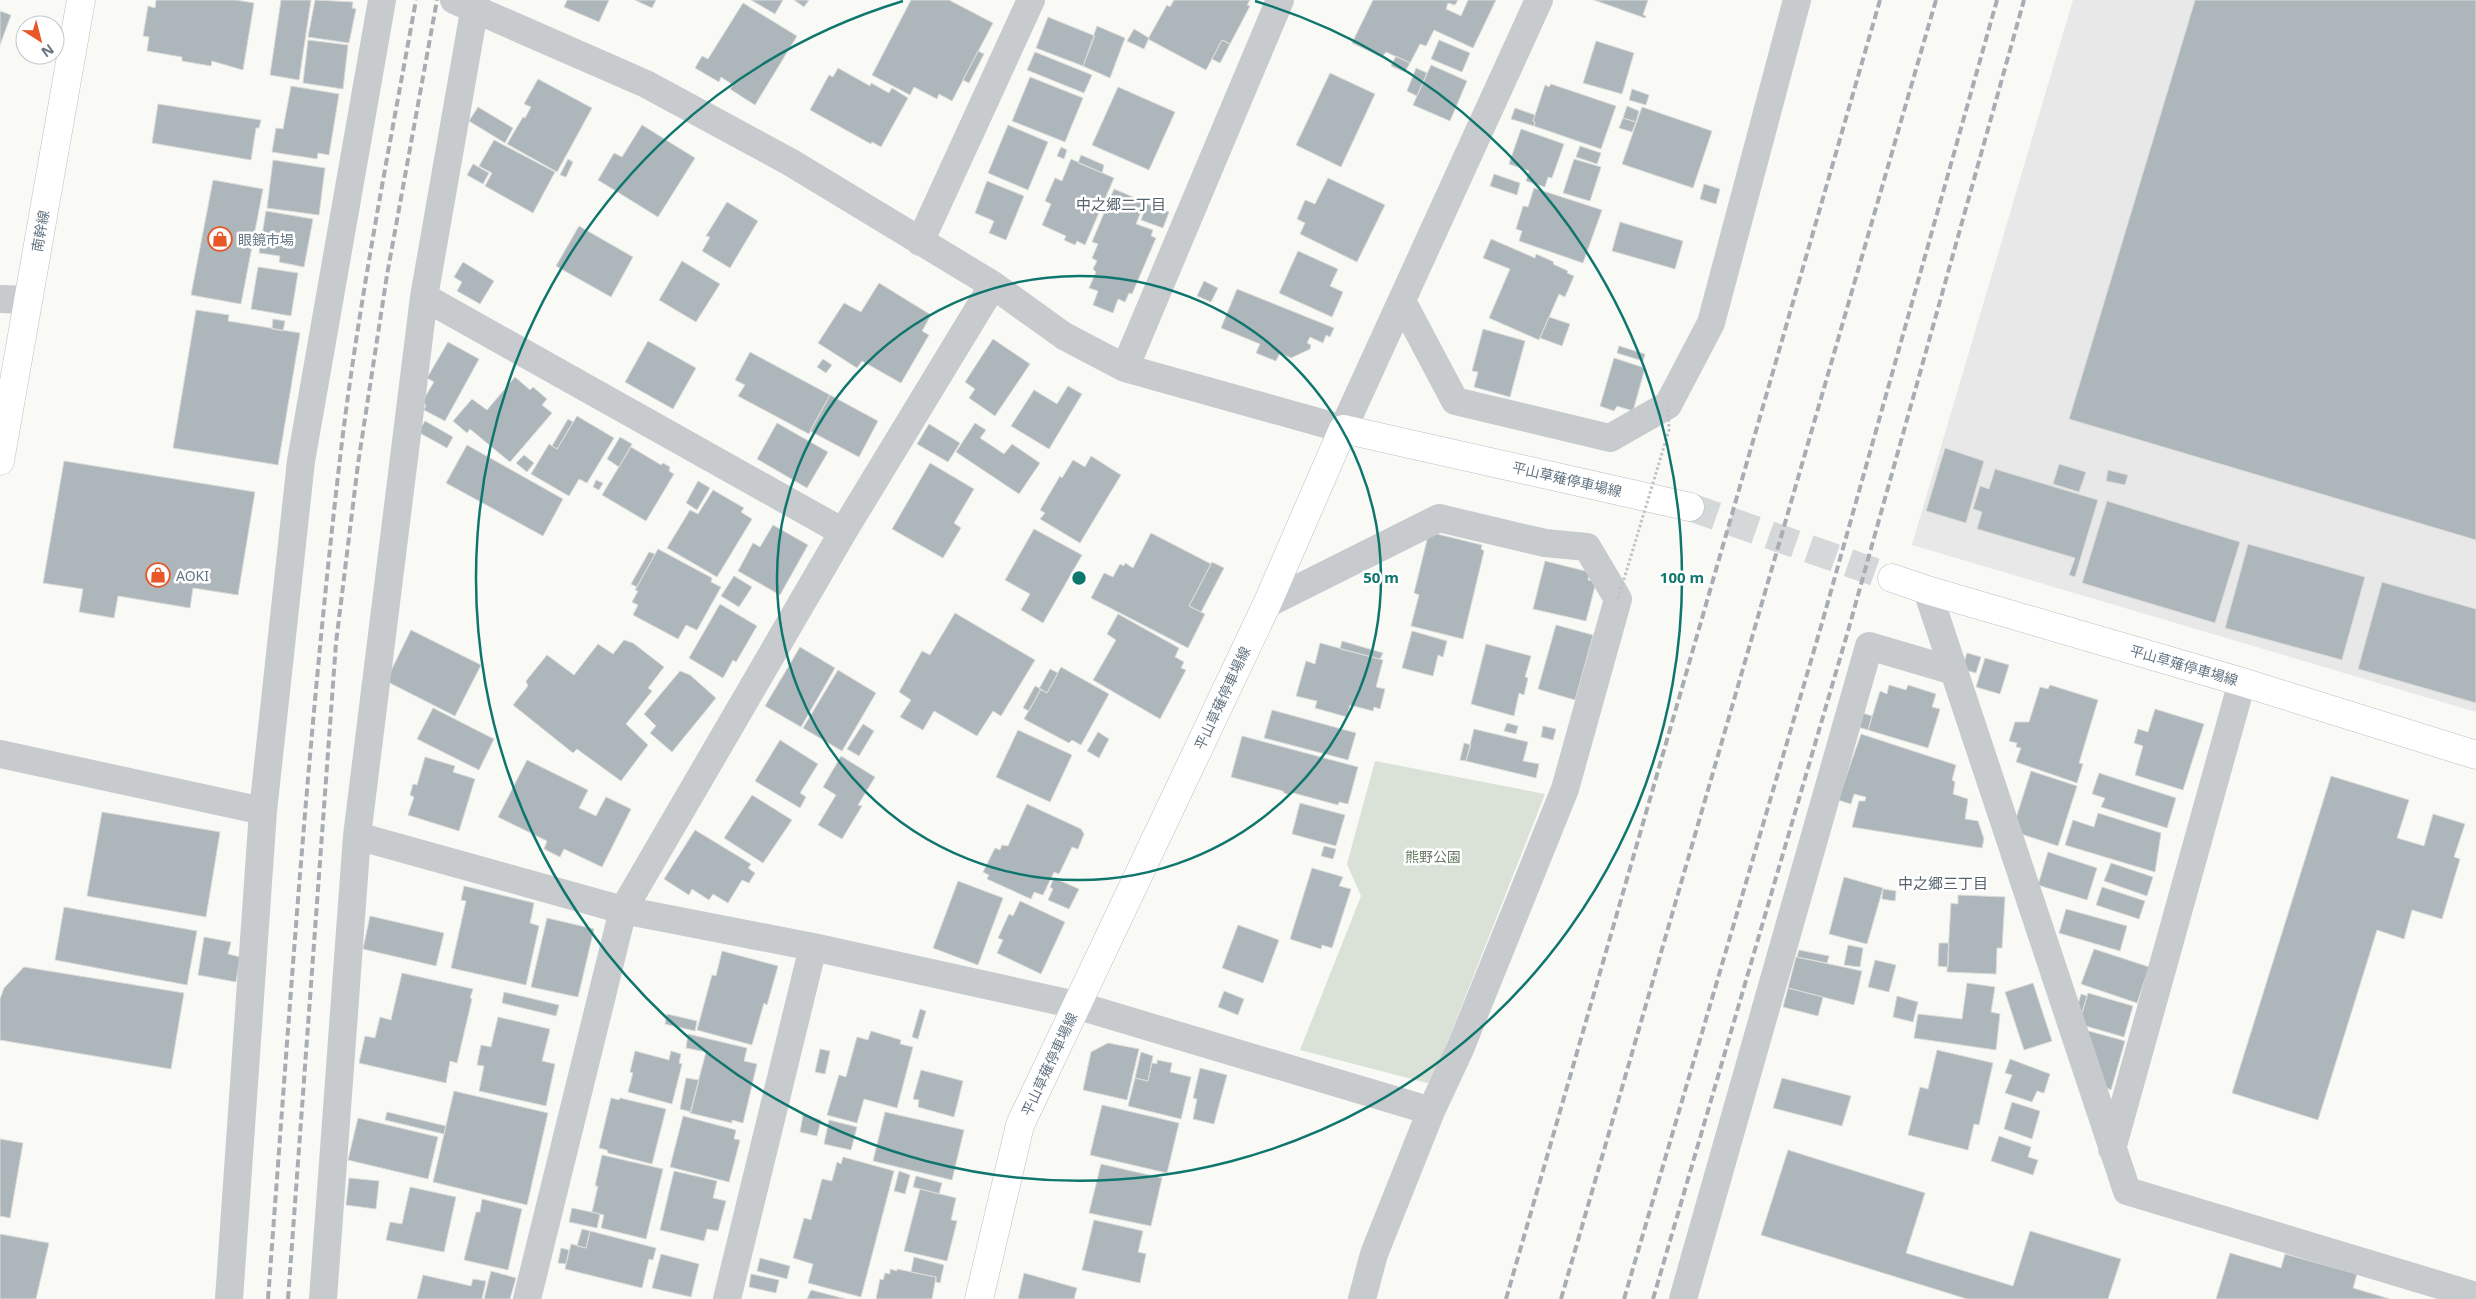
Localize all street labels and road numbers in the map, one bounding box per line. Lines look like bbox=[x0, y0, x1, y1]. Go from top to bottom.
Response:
street label: 南幹線 bbox=[27, 209, 53, 253]
street label: 平山草薙停車場線 bbox=[1510, 457, 1624, 501]
street label: 平山草薙停車場線 bbox=[2128, 640, 2240, 690]
street label: 平山草薙停車場線 bbox=[1190, 643, 1254, 753]
street label: 平山草薙停車場線 bbox=[1017, 1009, 1081, 1119]

